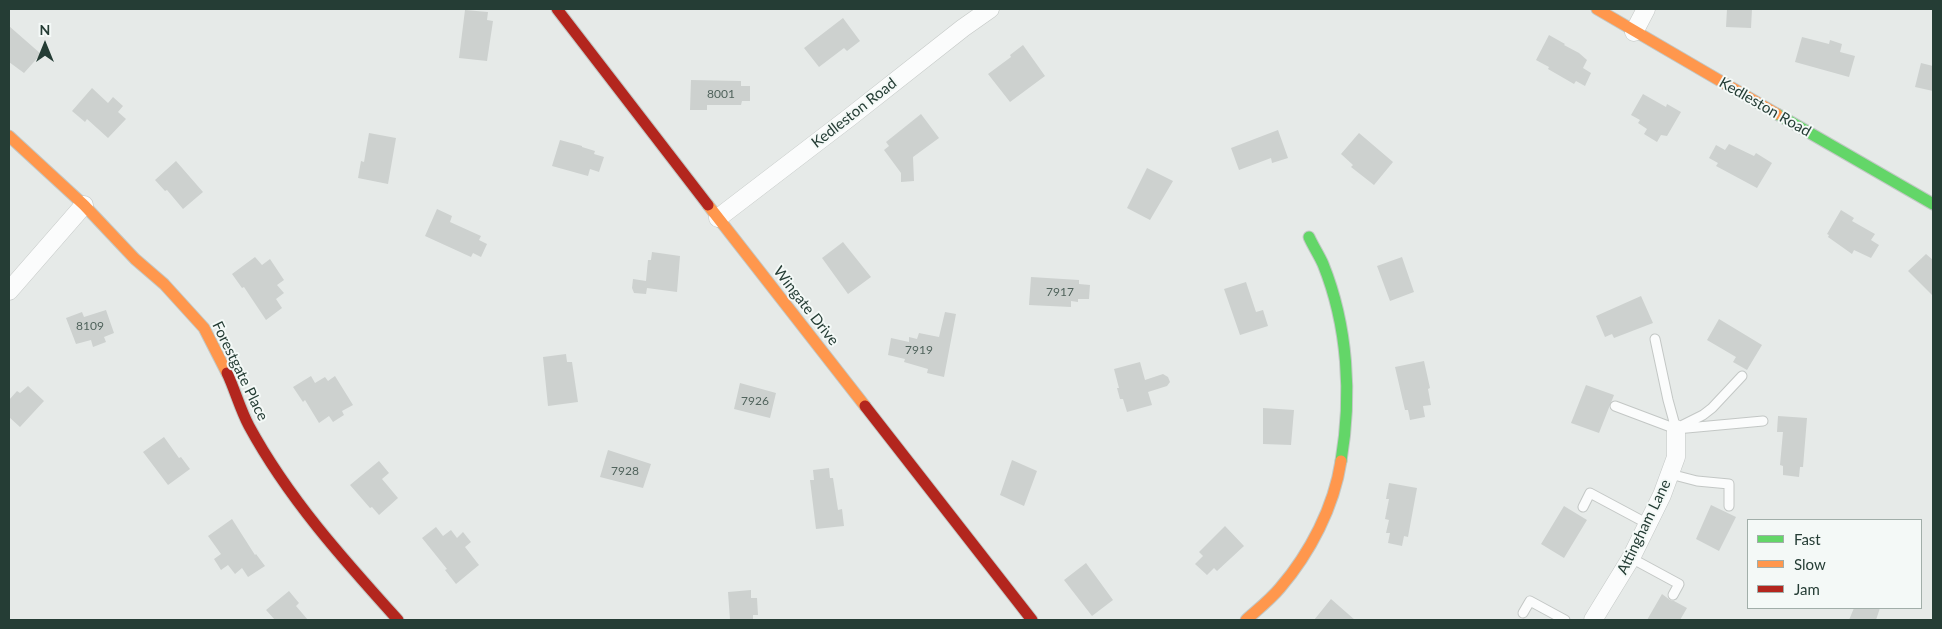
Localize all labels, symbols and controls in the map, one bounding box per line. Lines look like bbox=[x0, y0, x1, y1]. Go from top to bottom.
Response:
north arrow bbox=[20, 20, 70, 70]
text: N bbox=[40, 21, 50, 38]
street label: Kedleston Road bbox=[1716, 73, 1814, 141]
street label: Kedleston Road bbox=[808, 74, 900, 152]
house number: 8001 bbox=[707, 87, 735, 101]
street label: Wingate Drive bbox=[770, 263, 842, 349]
house number: 7917 bbox=[1046, 285, 1074, 299]
street label: Forestgate Place bbox=[208, 318, 272, 424]
house number: 8109 bbox=[76, 319, 104, 333]
house number: 7919 bbox=[905, 343, 933, 357]
house number: 7926 bbox=[741, 394, 769, 408]
house number: 7928 bbox=[611, 464, 639, 478]
street label: Attingham Lane bbox=[1613, 477, 1675, 577]
legend bbox=[1747, 519, 1922, 609]
text: Fast bbox=[1794, 530, 1821, 548]
text: Slow bbox=[1794, 555, 1826, 573]
text: Jam bbox=[1794, 580, 1820, 598]

